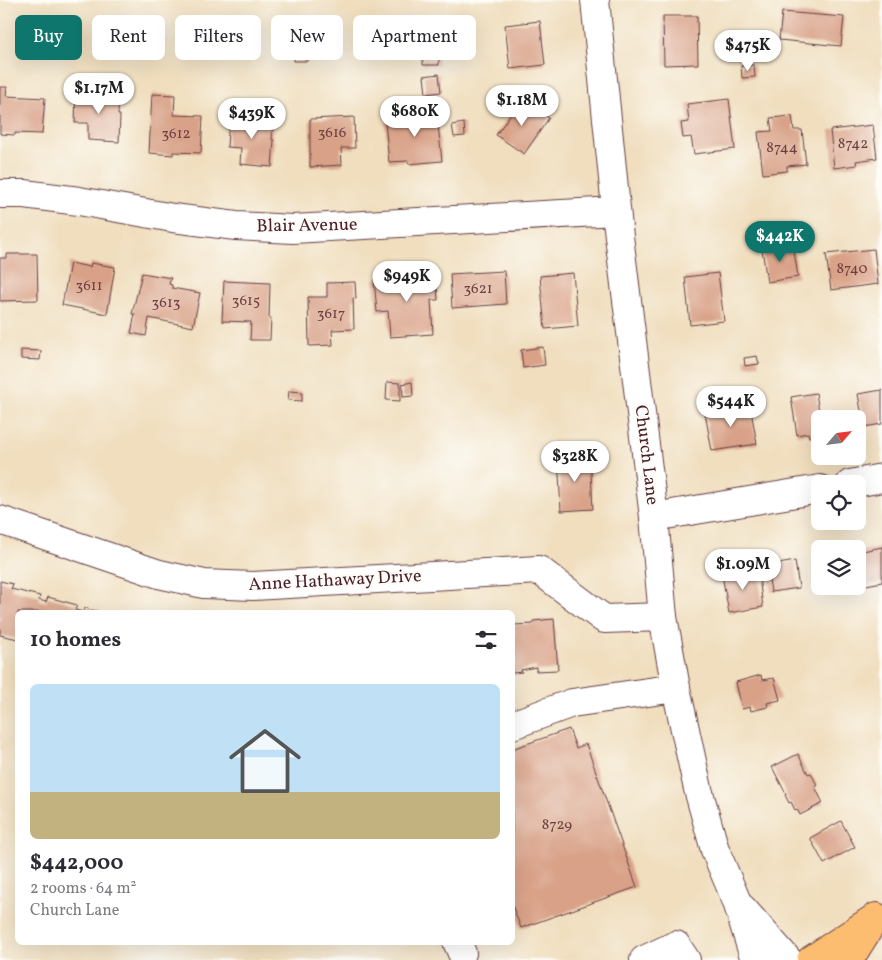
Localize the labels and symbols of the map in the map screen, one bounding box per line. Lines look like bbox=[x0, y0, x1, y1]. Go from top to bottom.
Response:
pin: $475K bbox=[713, 30, 783, 72]
pin: $1.17M bbox=[58, 72, 140, 115]
pin: $1.18M bbox=[481, 84, 563, 127]
pin: $680K bbox=[380, 96, 450, 138]
pin: $439K bbox=[217, 98, 287, 140]
house number: 3616 bbox=[318, 123, 346, 144]
house number: 3612 bbox=[161, 124, 191, 145]
house number: 8742 bbox=[838, 134, 868, 155]
house number: 8744 bbox=[766, 138, 798, 159]
street label: Blair Avenue bbox=[256, 213, 358, 239]
pin: $442K bbox=[745, 220, 815, 263]
house number: 8740 bbox=[836, 259, 868, 280]
pin: $949K bbox=[372, 260, 442, 303]
house number: 3611 bbox=[76, 276, 102, 297]
house number: 3621 bbox=[463, 279, 493, 300]
house number: 3615 bbox=[232, 291, 260, 312]
house number: 3613 bbox=[152, 293, 180, 314]
house number: 3617 bbox=[317, 304, 345, 325]
pin: $544K bbox=[696, 386, 766, 428]
street label: Church Lane bbox=[627, 404, 665, 506]
north arrow bbox=[811, 410, 866, 465]
pin: $328K bbox=[540, 440, 610, 483]
pin: $1.09M bbox=[702, 548, 784, 591]
street label: Anne Hathaway Drive bbox=[248, 564, 422, 598]
house number: 8729 bbox=[542, 815, 572, 836]

